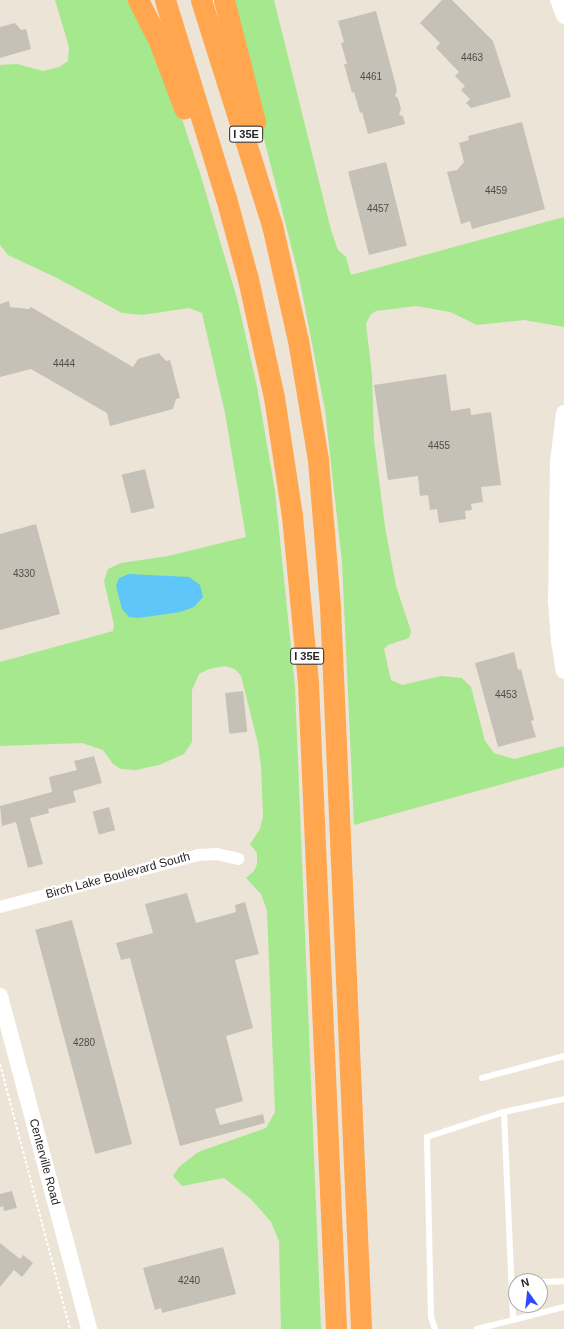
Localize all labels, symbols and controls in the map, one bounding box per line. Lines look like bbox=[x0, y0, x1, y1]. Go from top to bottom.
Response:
house number: 4463 bbox=[461, 52, 483, 64]
house number: 4461 bbox=[360, 71, 382, 83]
road number: I 35E bbox=[229, 125, 263, 143]
house number: 4459 bbox=[485, 185, 507, 197]
house number: 4457 bbox=[367, 203, 389, 215]
house number: 4444 bbox=[53, 358, 75, 370]
house number: 4455 bbox=[428, 440, 450, 452]
house number: 4330 bbox=[13, 568, 35, 580]
road number: I 35E bbox=[290, 647, 324, 665]
house number: 4453 bbox=[495, 689, 517, 701]
street label: Birch Lake Boulevard South bbox=[44, 850, 192, 902]
house number: 4280 bbox=[73, 1037, 95, 1049]
street label: Centerville Road bbox=[26, 1117, 62, 1207]
north arrow bbox=[508, 1273, 548, 1313]
house number: 4240 bbox=[178, 1275, 200, 1287]
text: N bbox=[520, 1276, 531, 1289]

